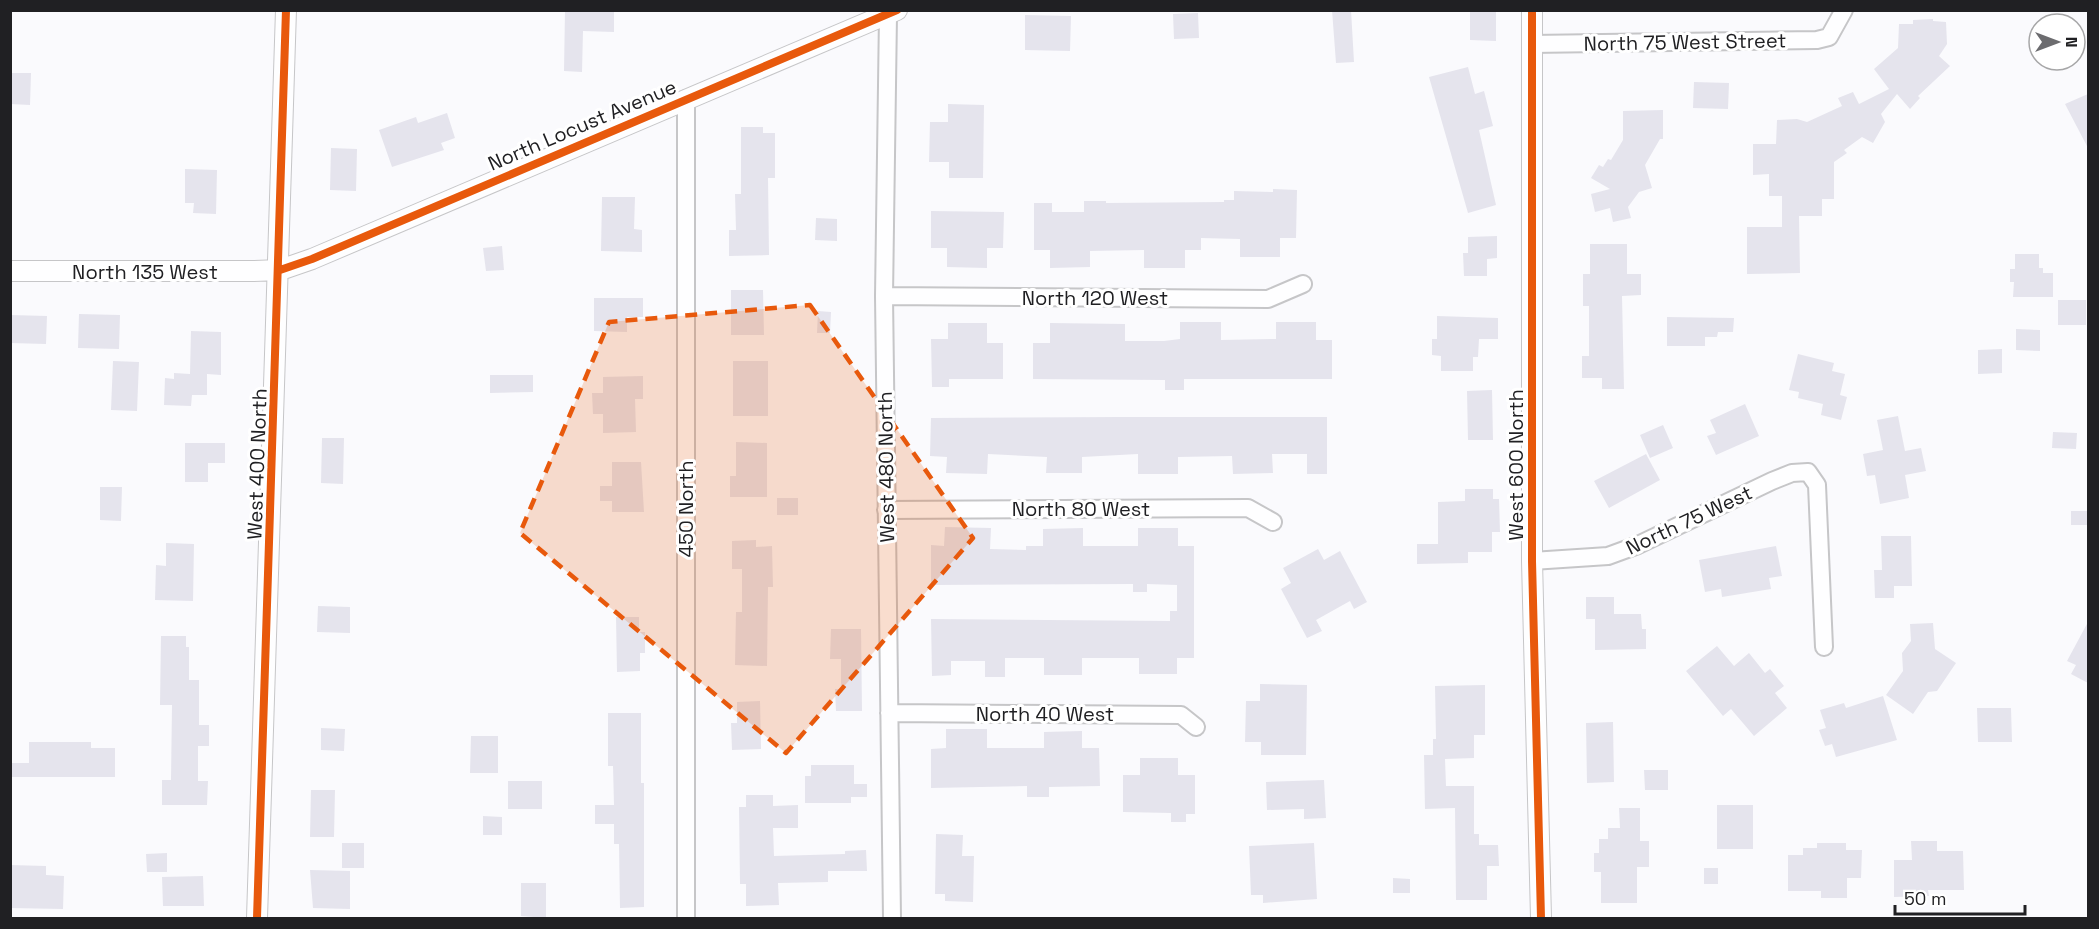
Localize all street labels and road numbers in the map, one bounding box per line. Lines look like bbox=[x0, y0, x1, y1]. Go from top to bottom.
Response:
street label: North 75 West Street bbox=[1583, 27, 1787, 57]
street label: North Locust Avenue bbox=[484, 74, 680, 176]
street label: North 135 West bbox=[72, 259, 218, 285]
street label: North 120 West bbox=[1022, 285, 1168, 311]
street label: West 400 North bbox=[241, 388, 273, 540]
street label: West 600 North bbox=[1503, 389, 1529, 541]
street label: West 480 North bbox=[872, 391, 900, 543]
street label: 450 North bbox=[673, 460, 699, 558]
street label: North 75 West bbox=[1622, 479, 1756, 561]
street label: North 80 West bbox=[1012, 496, 1150, 522]
street label: North 40 West bbox=[976, 701, 1114, 727]

